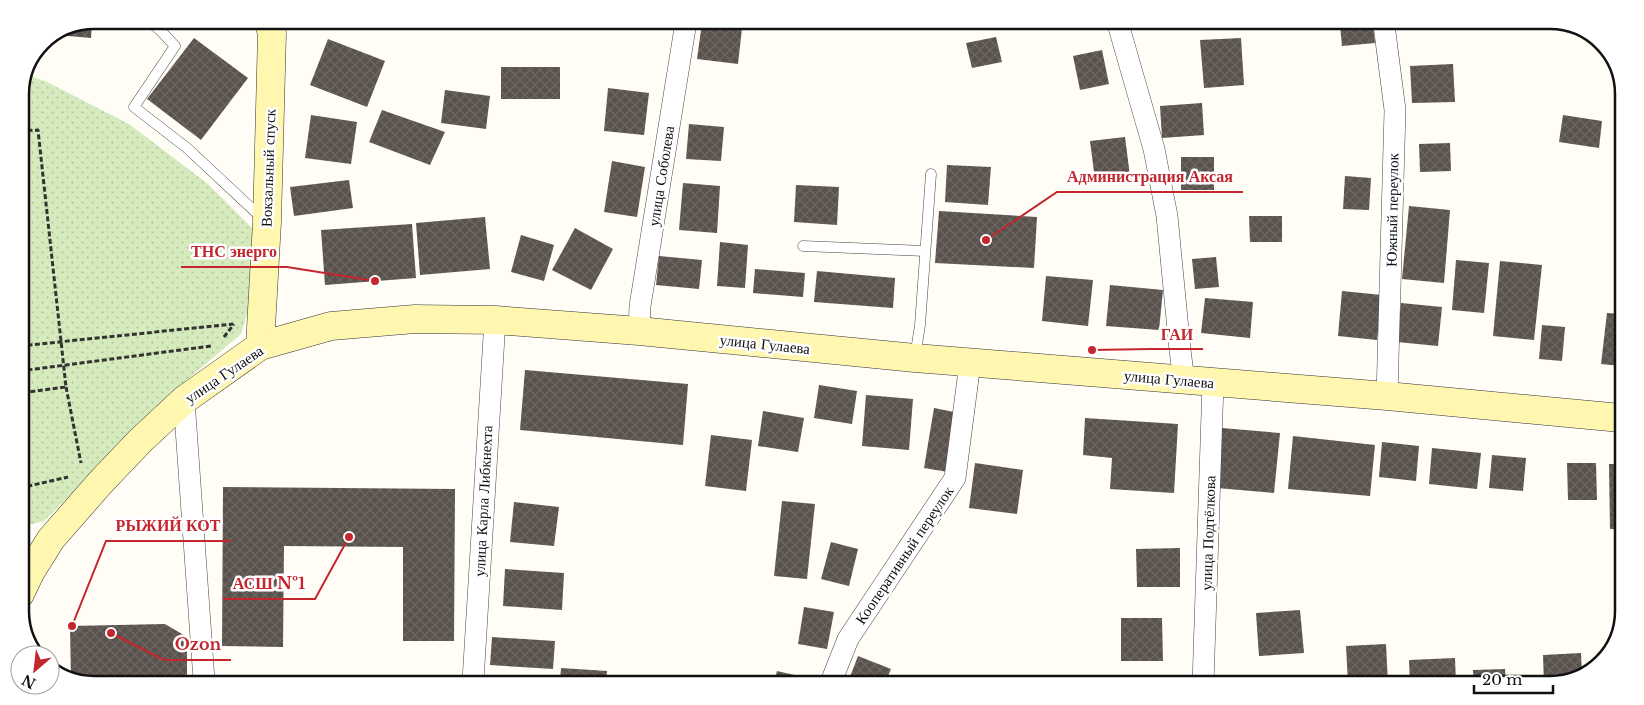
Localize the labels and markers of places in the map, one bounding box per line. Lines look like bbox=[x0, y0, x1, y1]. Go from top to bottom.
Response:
callout: Администрация Аксая bbox=[1057, 161, 1243, 192]
callout: ТНС энерго bbox=[181, 236, 287, 267]
callout: ГАИ bbox=[1151, 318, 1203, 349]
callout: РЫЖИЙ КОТ bbox=[106, 510, 231, 541]
callout: АСШ №1 bbox=[223, 568, 315, 599]
callout: Ozon bbox=[164, 629, 231, 660]

